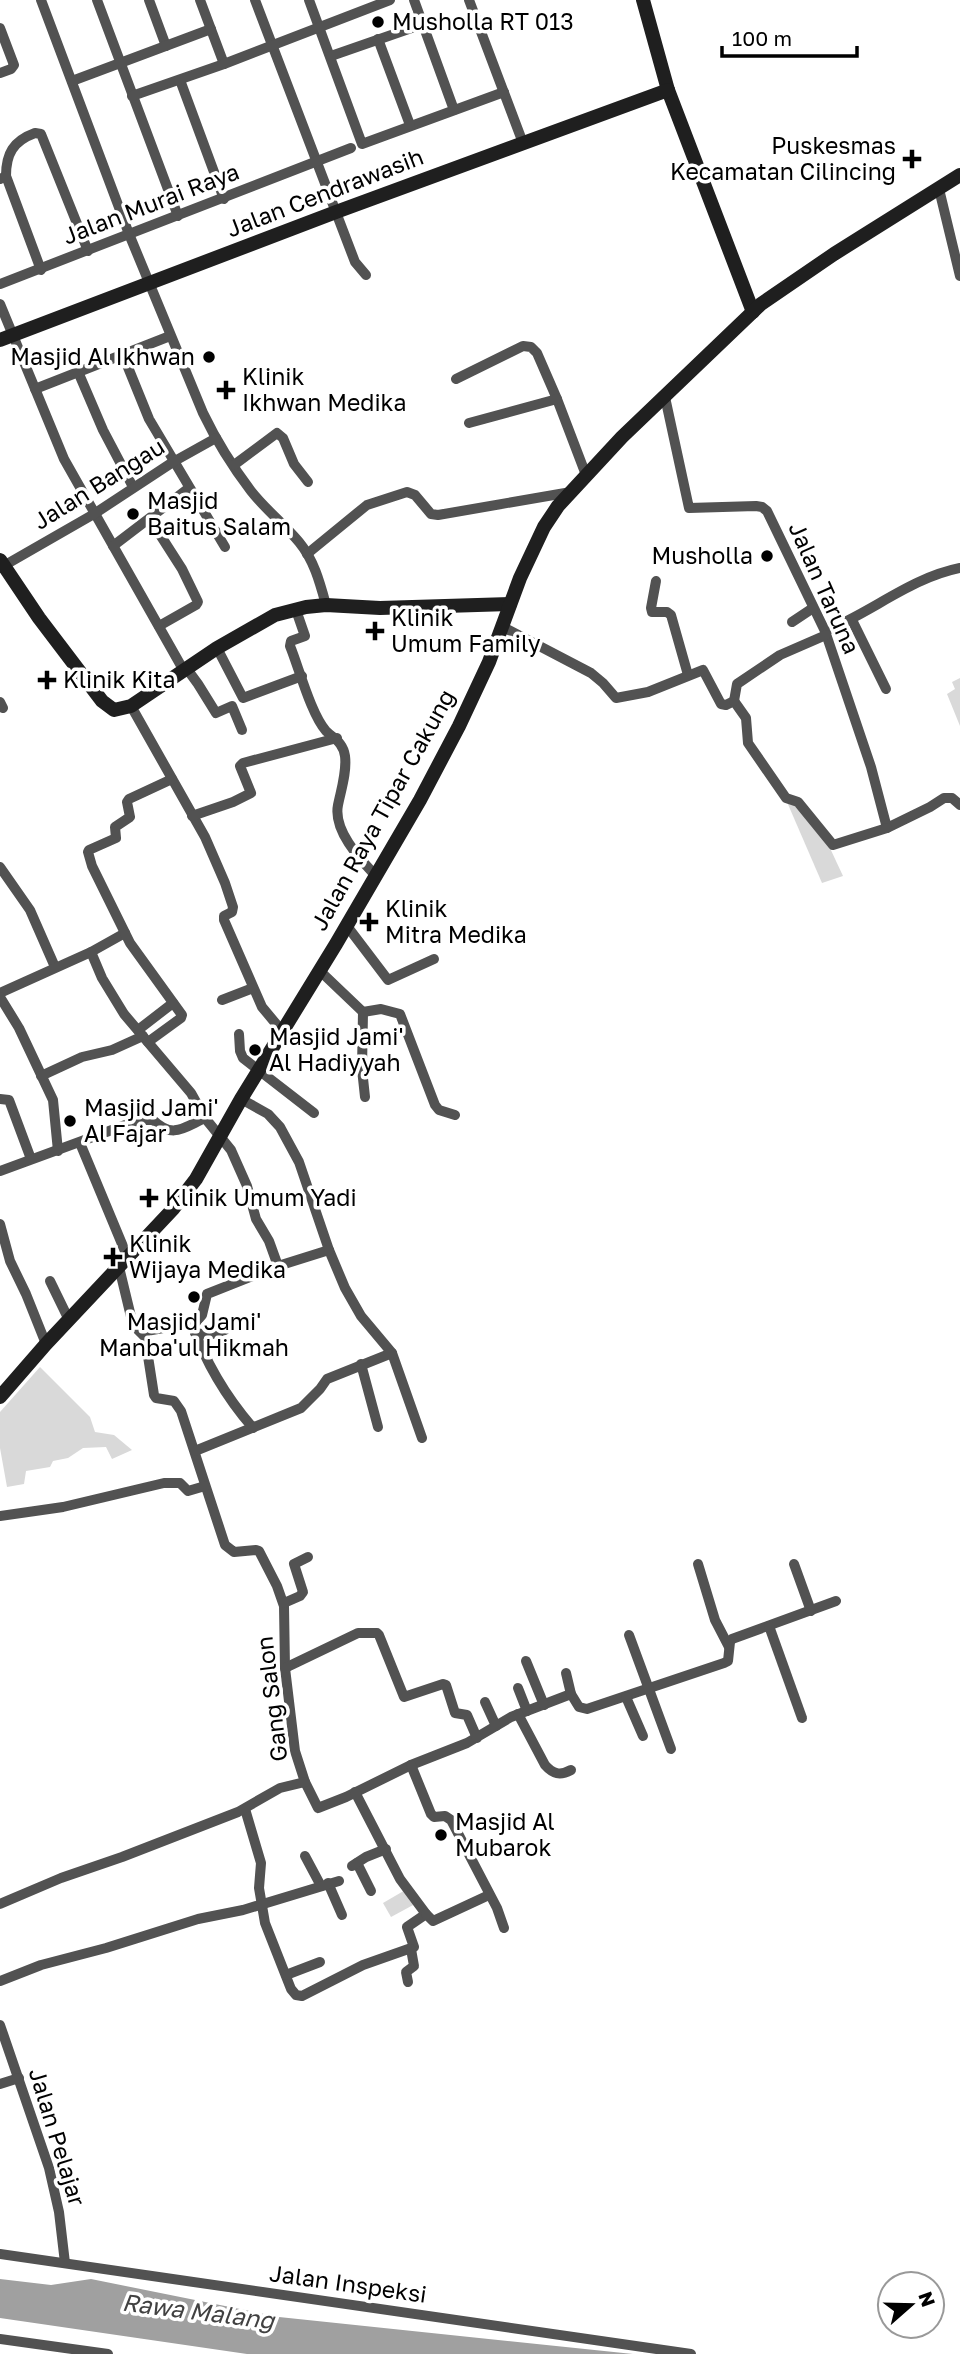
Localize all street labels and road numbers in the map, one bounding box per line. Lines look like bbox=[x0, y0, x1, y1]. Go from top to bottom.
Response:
street label: Jalan Cendrawasih bbox=[222, 142, 427, 242]
street label: Jalan Murai Raya bbox=[59, 157, 243, 250]
street label: Jalan Bangau bbox=[28, 432, 169, 535]
street label: Jalan Taruna bbox=[783, 517, 866, 658]
street label: Jalan Raya Tipar Cakung bbox=[304, 684, 460, 935]
street label: Gang Salon bbox=[249, 1635, 293, 1763]
street label: Jalan Pelajar bbox=[24, 2064, 92, 2209]
street label: Jalan Inspeksi bbox=[268, 2258, 429, 2308]

